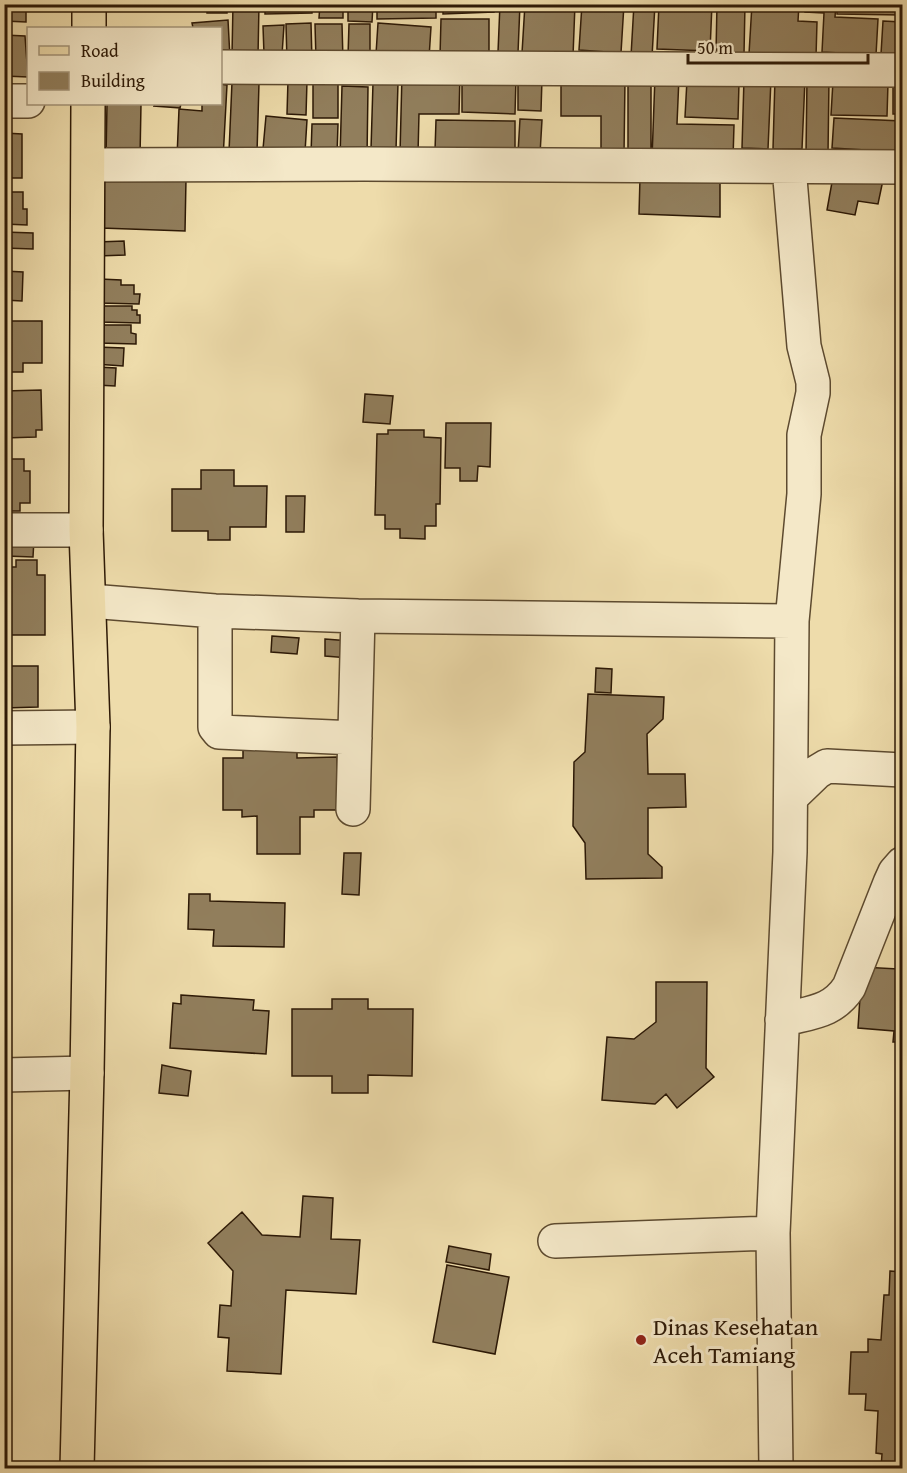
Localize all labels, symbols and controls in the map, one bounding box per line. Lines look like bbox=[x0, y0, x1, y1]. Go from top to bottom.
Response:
legend bbox=[27, 27, 222, 105]
scale bar bbox=[688, 27, 868, 65]
text: 50 m bbox=[697, 34, 733, 61]
text: Road bbox=[81, 37, 119, 64]
text: Building bbox=[81, 67, 145, 94]
place label: Dinas Kesehatan Aceh Tamiang bbox=[653, 1309, 819, 1372]
marker: Dinas Kesehatan Aceh Tamiang bbox=[634, 1333, 648, 1347]

